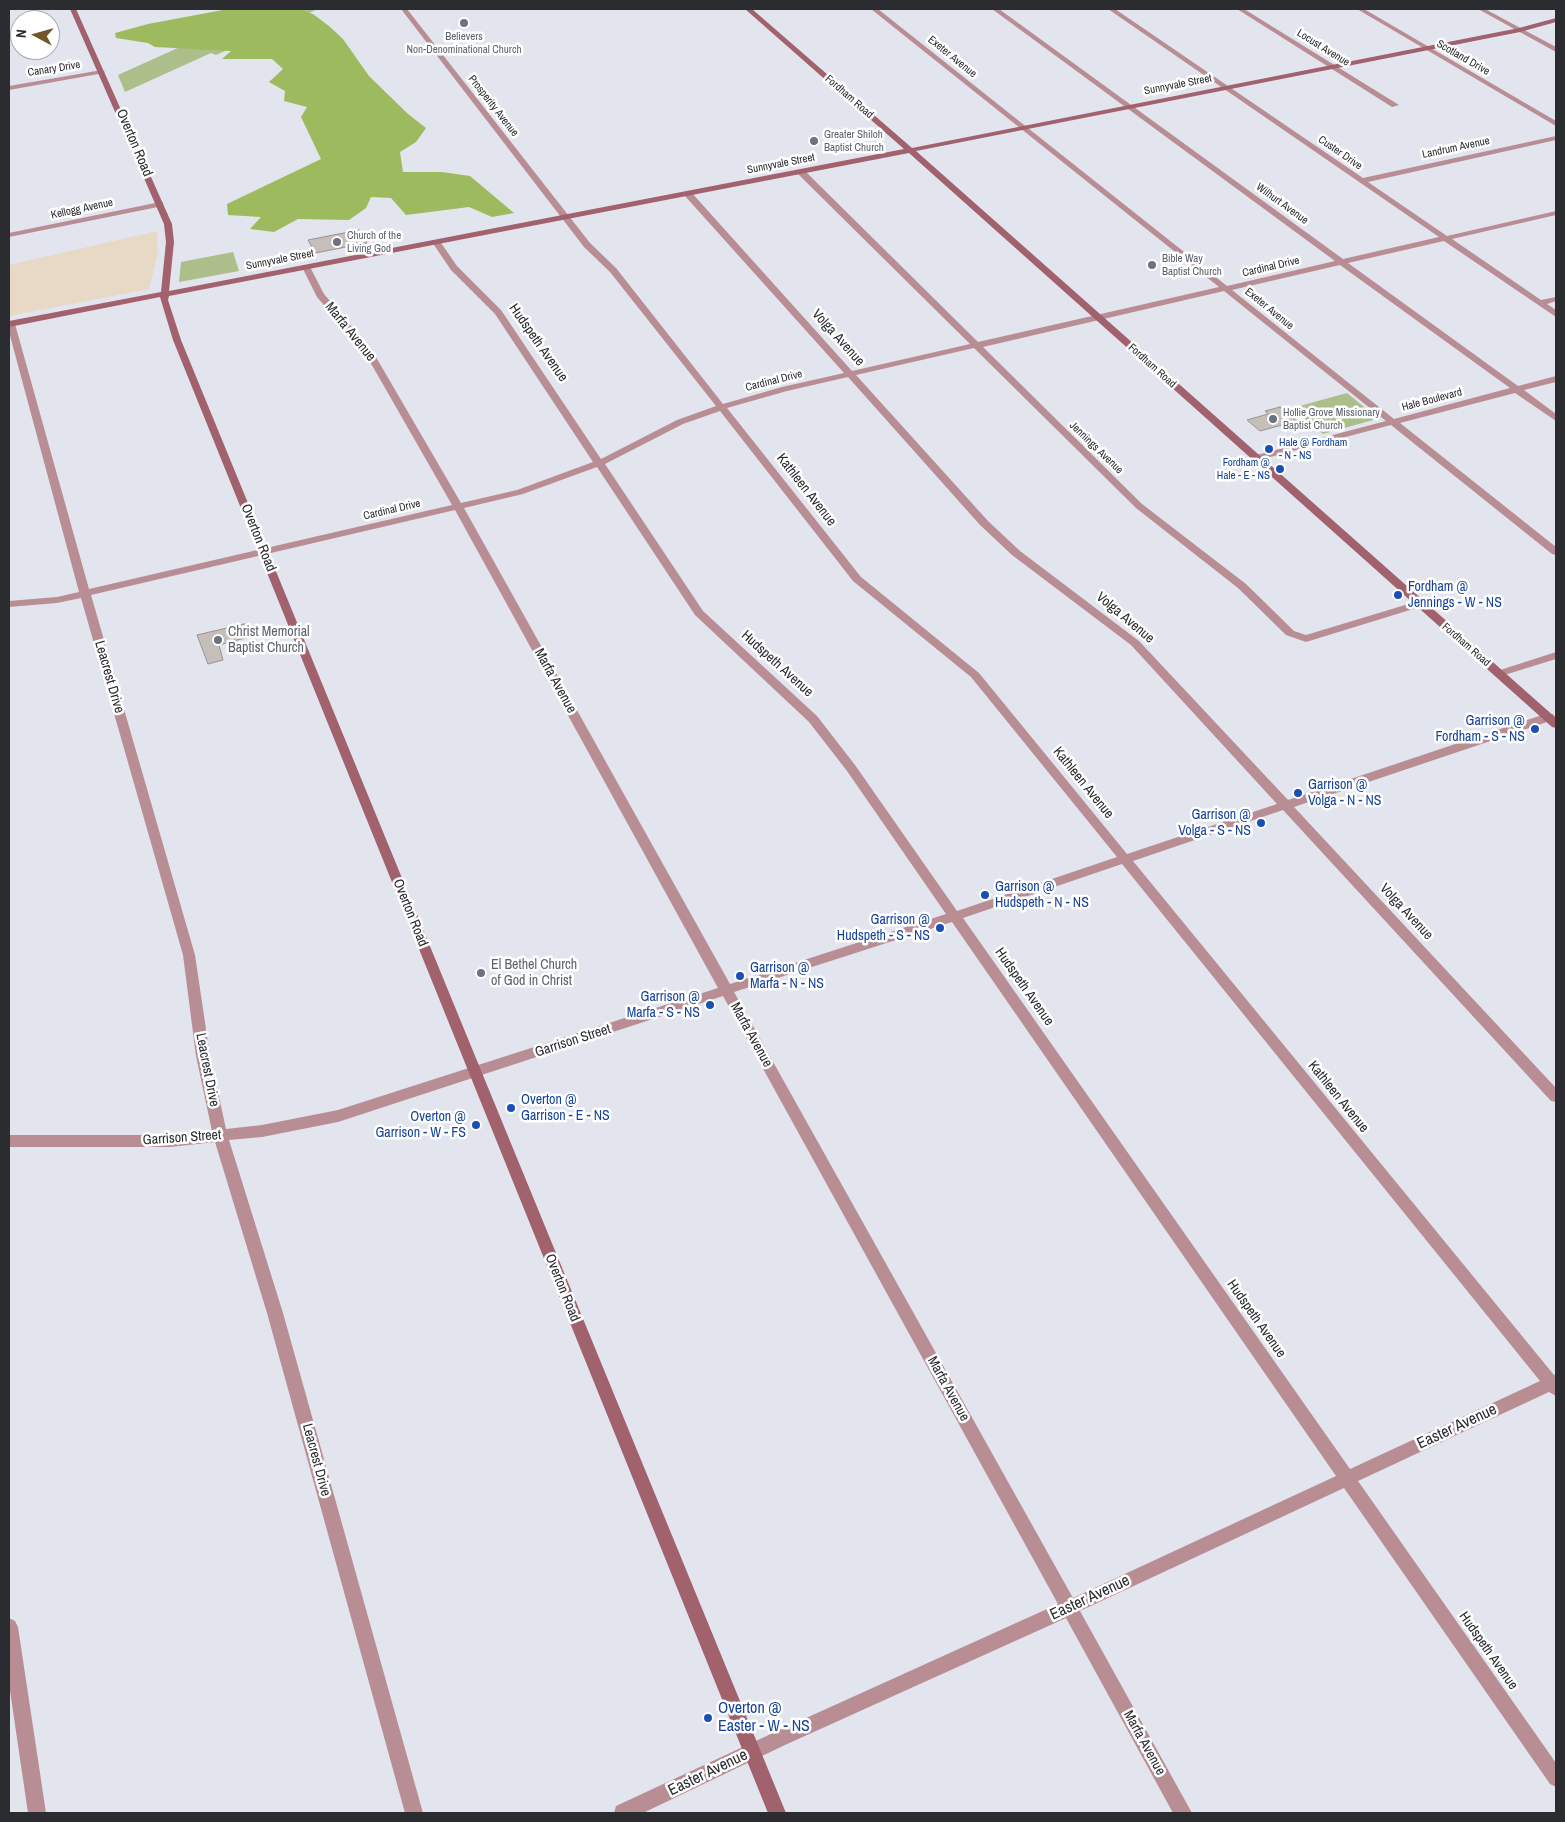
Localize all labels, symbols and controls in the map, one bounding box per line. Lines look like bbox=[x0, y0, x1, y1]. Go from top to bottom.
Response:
north arrow bbox=[10, 10, 60, 60]
marker: Believers Non-Denominational Church bbox=[458, 17, 470, 29]
street label: Locust Avenue bbox=[1294, 27, 1352, 69]
text: N bbox=[12, 28, 30, 39]
place label: Believers Non-Denominational Church bbox=[407, 30, 521, 56]
street label: Exeter Avenue bbox=[925, 33, 979, 81]
street label: Scotland Drive bbox=[1434, 37, 1492, 79]
street label: Canary Drive bbox=[27, 58, 81, 80]
street label: Fordham Road bbox=[822, 72, 876, 122]
street label: Sunnyvale Street bbox=[1143, 72, 1213, 98]
street label: Prosperity Avenue bbox=[465, 73, 521, 139]
street label: Overton Road bbox=[112, 107, 156, 179]
place label: Greater Shiloh Baptist Church bbox=[824, 128, 884, 154]
street label: Custer Drive bbox=[1315, 133, 1365, 173]
street label: Landrum Avenue bbox=[1421, 134, 1491, 162]
marker: Greater Shiloh Baptist Church bbox=[808, 135, 820, 147]
street label: Sunnyvale Street bbox=[746, 151, 816, 177]
street label: Wilhurt Avenue bbox=[1253, 181, 1311, 227]
street label: Kellogg Avenue bbox=[50, 196, 114, 222]
place label: Church of the Living God bbox=[347, 229, 401, 255]
marker: Church of the Living God bbox=[331, 236, 343, 248]
street label: Sunnyvale Street bbox=[245, 247, 315, 273]
place label: Bible Way Baptist Church bbox=[1162, 252, 1222, 278]
street label: Cardinal Drive bbox=[1241, 254, 1301, 280]
marker: Bible Way Baptist Church bbox=[1146, 259, 1158, 271]
street label: Exeter Avenue bbox=[1242, 285, 1296, 333]
street label: Marfa Avenue bbox=[321, 299, 379, 365]
street label: Hudspeth Avenue bbox=[505, 301, 571, 385]
street label: Volga Avenue bbox=[808, 306, 868, 370]
street label: Fordham Road bbox=[1125, 341, 1179, 391]
street label: Cardinal Drive bbox=[744, 368, 804, 394]
street label: Hale Boulevard bbox=[1401, 386, 1463, 414]
place label: Hollie Grove Missionary Baptist Church bbox=[1283, 406, 1380, 432]
marker: Hollie Grove Missionary Baptist Church bbox=[1267, 413, 1279, 425]
street label: Jennings Avenue bbox=[1066, 419, 1126, 477]
place label: Hale @ Fordham - N - NS bbox=[1279, 436, 1347, 462]
marker: Hale @ Fordham - N - NS bbox=[1263, 443, 1275, 455]
street label: Kathleen Avenue bbox=[773, 450, 839, 530]
place label: Fordham @ Hale - E - NS bbox=[1217, 456, 1270, 482]
marker: Fordham @ Hale - E - NS bbox=[1274, 463, 1286, 475]
street label: Cardinal Drive bbox=[362, 497, 422, 523]
street label: Overton Road bbox=[237, 502, 279, 574]
place label: Fordham @ Jennings - W - NS bbox=[1408, 579, 1502, 612]
street label: Volga Avenue bbox=[1093, 589, 1157, 647]
marker: Fordham @ Jennings - W - NS bbox=[1392, 589, 1404, 601]
street label: Fordham Road bbox=[1439, 620, 1493, 670]
place label: Christ Memorial Baptist Church bbox=[228, 624, 310, 656]
street label: Hudspeth Avenue bbox=[738, 627, 816, 701]
marker: Christ Memorial Baptist Church bbox=[212, 634, 224, 646]
street label: Leacrest Drive bbox=[91, 639, 127, 715]
street label: Marfa Avenue bbox=[530, 646, 580, 716]
place label: Garrison @ Fordham - S - NS bbox=[1436, 713, 1525, 746]
marker: Garrison @ Fordham - S - NS bbox=[1529, 723, 1541, 735]
street label: Kathleen Avenue bbox=[1049, 744, 1117, 822]
place label: Garrison @ Volga - N - NS bbox=[1308, 777, 1381, 810]
marker: Garrison @ Volga - N - NS bbox=[1292, 787, 1304, 799]
place label: Garrison @ Volga - S - NS bbox=[1178, 807, 1251, 840]
marker: Garrison @ Volga - S - NS bbox=[1255, 817, 1267, 829]
street label: Overton Road bbox=[389, 877, 431, 949]
place label: Garrison @ Hudspeth - N - NS bbox=[995, 879, 1089, 912]
street label: Volga Avenue bbox=[1376, 880, 1436, 944]
marker: Garrison @ Hudspeth - N - NS bbox=[979, 889, 991, 901]
place label: Garrison @ Hudspeth - S - NS bbox=[837, 912, 930, 944]
marker: Garrison @ Hudspeth - S - NS bbox=[934, 922, 946, 934]
street label: Hudspeth Avenue bbox=[991, 945, 1057, 1029]
place label: El Bethel Church of God in Christ bbox=[491, 957, 577, 990]
place label: Garrison @ Marfa - N - NS bbox=[750, 960, 824, 992]
marker: El Bethel Church of God in Christ bbox=[475, 967, 487, 979]
marker: Garrison @ Marfa - N - NS bbox=[734, 970, 746, 982]
place label: Garrison @ Marfa - S - NS bbox=[627, 989, 700, 1022]
marker: Garrison @ Marfa - S - NS bbox=[704, 999, 716, 1011]
street label: Marfa Avenue bbox=[726, 1000, 776, 1070]
street label: Garrison Street bbox=[533, 1021, 613, 1061]
street label: Leacrest Drive bbox=[192, 1032, 222, 1108]
street label: Kathleen Avenue bbox=[1304, 1058, 1372, 1136]
place label: Overton @ Garrison - E - NS bbox=[521, 1092, 610, 1124]
marker: Overton @ Garrison - E - NS bbox=[505, 1102, 517, 1114]
place label: Overton @ Garrison - W - FS bbox=[375, 1109, 466, 1142]
marker: Overton @ Garrison - W - FS bbox=[470, 1119, 482, 1131]
street label: Garrison Street bbox=[142, 1127, 222, 1149]
street label: Overton Road bbox=[541, 1252, 583, 1324]
street label: Hudspeth Avenue bbox=[1223, 1277, 1289, 1361]
street label: Marfa Avenue bbox=[923, 1354, 973, 1424]
street label: Easter Avenue bbox=[1414, 1400, 1500, 1454]
street label: Leacrest Drive bbox=[298, 1422, 334, 1498]
street label: Easter Avenue bbox=[1047, 1571, 1133, 1625]
street label: Hudspeth Avenue bbox=[1455, 1609, 1521, 1693]
place label: Overton @ Easter - W - NS bbox=[718, 1699, 810, 1737]
street label: Marfa Avenue bbox=[1119, 1708, 1169, 1778]
marker: Overton @ Easter - W - NS bbox=[702, 1712, 714, 1724]
street label: Easter Avenue bbox=[665, 1746, 751, 1800]

